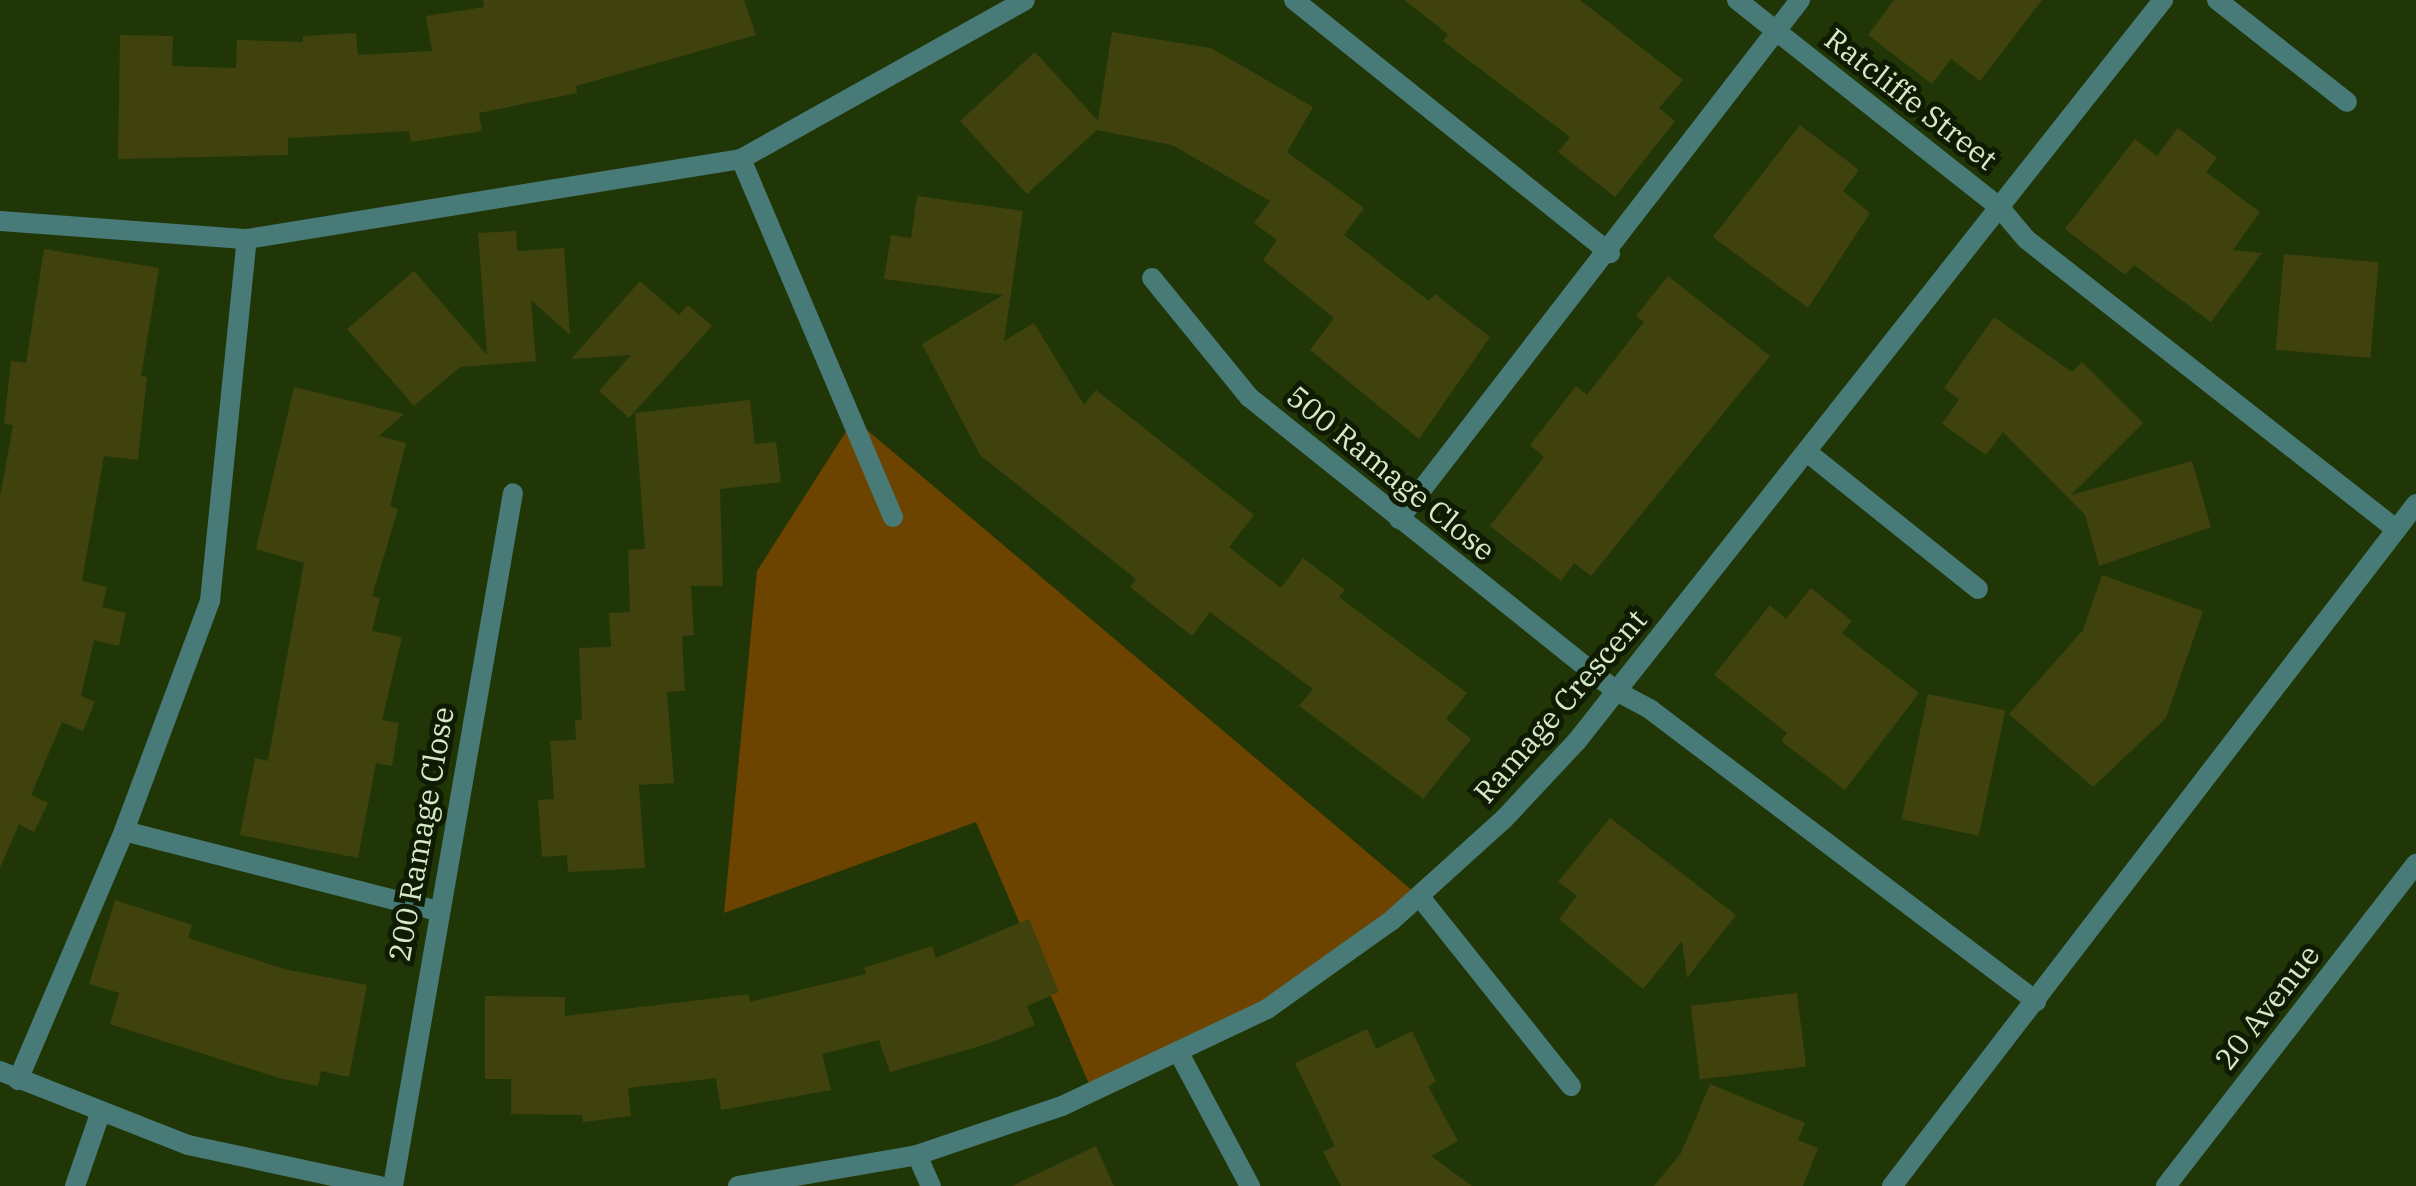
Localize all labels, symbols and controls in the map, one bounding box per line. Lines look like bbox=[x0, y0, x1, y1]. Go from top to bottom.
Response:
street label: Ratcliffe Street bbox=[1818, 21, 2004, 177]
street label: 500 Ramage Close bbox=[1280, 378, 1502, 568]
street label: Ramage Crescent bbox=[1466, 602, 1654, 810]
street label: 200 Ramage Close bbox=[381, 704, 461, 964]
street label: 20 Avenue bbox=[2207, 937, 2327, 1077]

